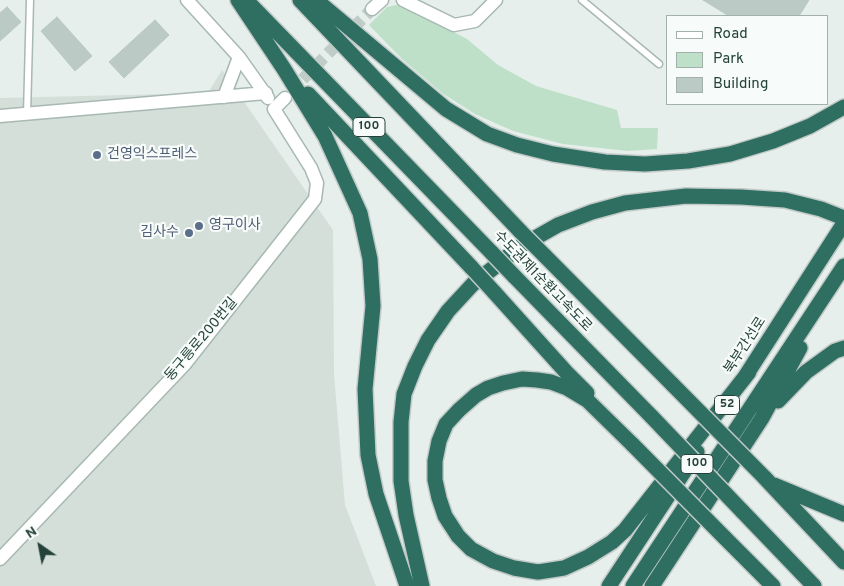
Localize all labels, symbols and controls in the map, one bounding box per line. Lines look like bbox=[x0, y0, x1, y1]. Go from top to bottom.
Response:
legend bbox=[666, 15, 829, 105]
text: Road bbox=[713, 25, 748, 44]
text: Park bbox=[713, 50, 744, 69]
text: Building bbox=[713, 75, 768, 94]
road number: 100 bbox=[353, 118, 385, 136]
place label: 건영익스프레스 bbox=[107, 147, 197, 163]
marker: 건영익스프레스 bbox=[91, 149, 103, 161]
place label: 영구이사 bbox=[209, 218, 261, 234]
marker: 영구이사 bbox=[193, 220, 205, 232]
place label: 김사수 bbox=[140, 225, 179, 241]
marker: 김사수 bbox=[183, 227, 195, 239]
street label: 수도권제1순환고속도로 bbox=[489, 228, 595, 336]
street label: 동구릉로200번길 bbox=[162, 295, 242, 385]
street label: 북부간선로 bbox=[721, 314, 771, 378]
road number: 52 bbox=[714, 396, 740, 414]
road number: 100 bbox=[681, 454, 713, 474]
north arrow bbox=[15, 521, 65, 571]
text: N bbox=[23, 523, 40, 543]

